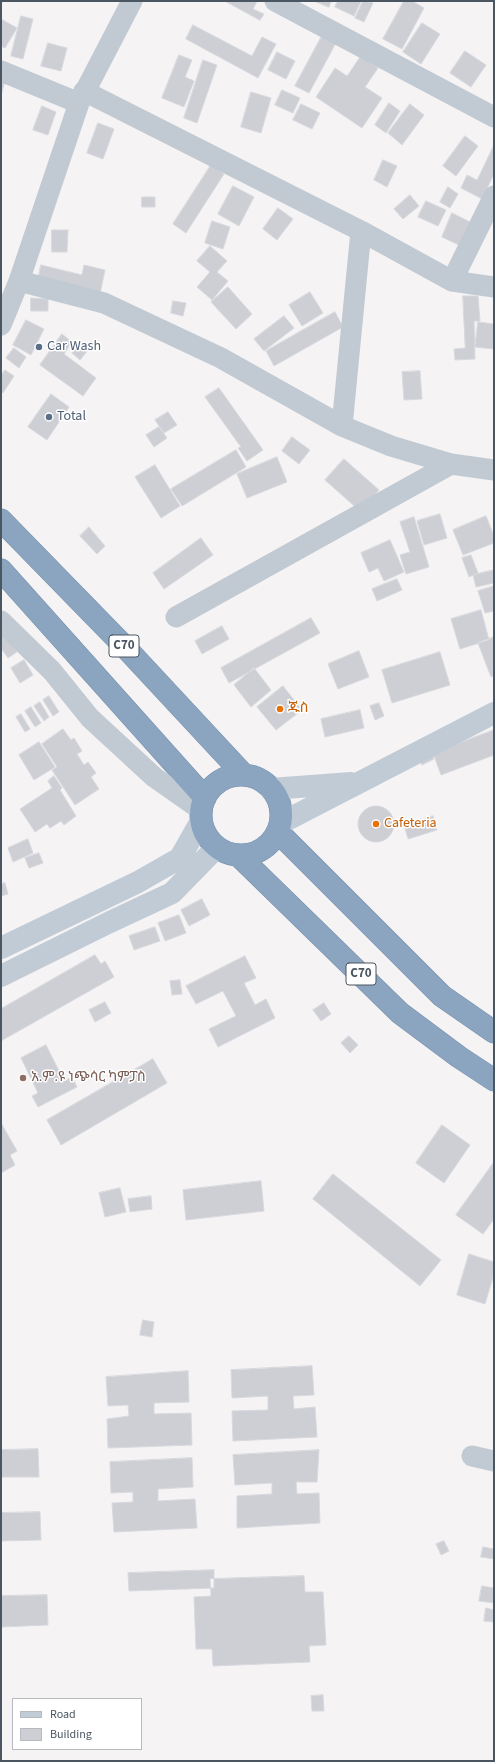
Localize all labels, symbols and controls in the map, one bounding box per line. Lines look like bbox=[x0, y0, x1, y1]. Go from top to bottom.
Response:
place label: Car Wash bbox=[47, 339, 101, 355]
marker: Car Wash bbox=[34, 342, 44, 352]
place label: Total bbox=[57, 409, 86, 425]
marker: Total bbox=[44, 412, 54, 422]
road number: C70 bbox=[109, 635, 139, 657]
place label: ጁስ bbox=[288, 701, 309, 717]
marker: ጁስ bbox=[275, 704, 285, 714]
place label: Cafeteria bbox=[384, 816, 437, 832]
marker: Cafeteria bbox=[371, 819, 381, 829]
road number: C70 bbox=[346, 963, 376, 985]
place label: አ.ም.ዩ ነጭሳር ካምፓስ bbox=[31, 1070, 146, 1086]
marker: አ.ም.ዩ ነጭሳር ካምፓስ bbox=[18, 1073, 28, 1083]
legend bbox=[12, 1698, 142, 1750]
text: Road bbox=[50, 1706, 76, 1723]
text: Building bbox=[50, 1726, 92, 1743]

